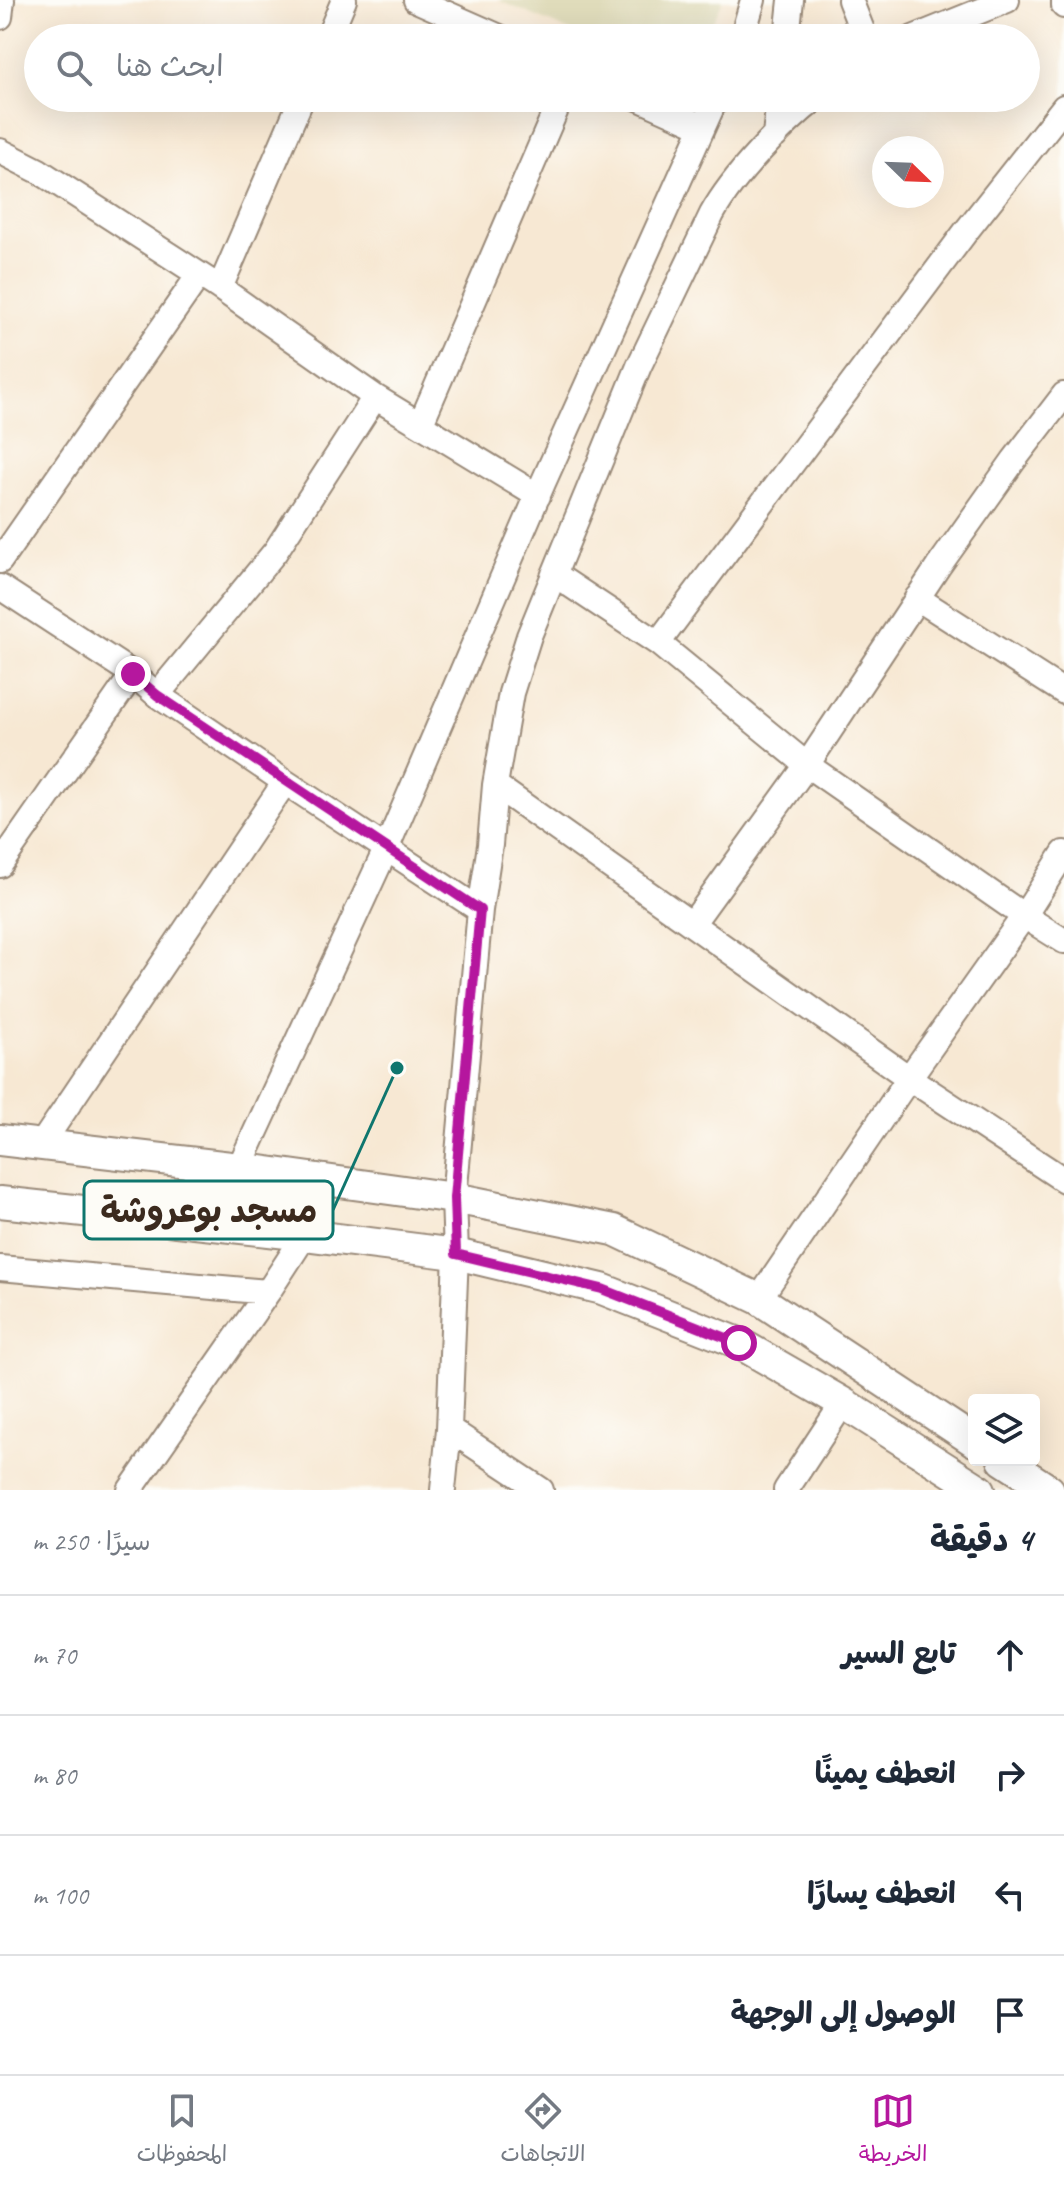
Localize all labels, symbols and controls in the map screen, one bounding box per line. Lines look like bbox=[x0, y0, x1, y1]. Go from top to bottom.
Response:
search box bbox=[24, 24, 1040, 112]
icon: search bbox=[52, 46, 96, 90]
text: ابحث هنا bbox=[116, 47, 224, 85]
north arrow bbox=[872, 136, 944, 208]
route end bbox=[115, 656, 151, 692]
callout: مسجد بوعروشة bbox=[84, 1181, 333, 1239]
text: مسجد بوعروشة bbox=[101, 1189, 317, 1233]
route start bbox=[721, 1325, 757, 1361]
map controls bbox=[968, 1394, 1040, 1466]
button: layers bbox=[968, 1394, 1040, 1466]
text: 4 دقيقة bbox=[930, 1518, 1032, 1561]
text: سيرًا · 250 m bbox=[32, 1525, 151, 1558]
icon: ahead bbox=[988, 1633, 1032, 1677]
text: تابع السير bbox=[842, 1634, 956, 1672]
text: 70 m bbox=[32, 1639, 76, 1672]
icon: right bbox=[988, 1753, 1032, 1797]
text: انعطف يمينًا bbox=[815, 1754, 956, 1792]
text: 80 m bbox=[32, 1759, 76, 1792]
icon: left bbox=[988, 1873, 1032, 1917]
text: انعطف يسارًا bbox=[807, 1874, 956, 1912]
text: 100 m bbox=[32, 1879, 88, 1912]
icon: arrive bbox=[988, 1993, 1032, 2037]
text: الوصول إلى الوجهة bbox=[731, 1994, 956, 2032]
tab: المحفوظات bbox=[137, 2089, 227, 2173]
tab: الاتجاهات bbox=[501, 2089, 585, 2173]
tab: الخريطة bbox=[859, 2089, 927, 2173]

